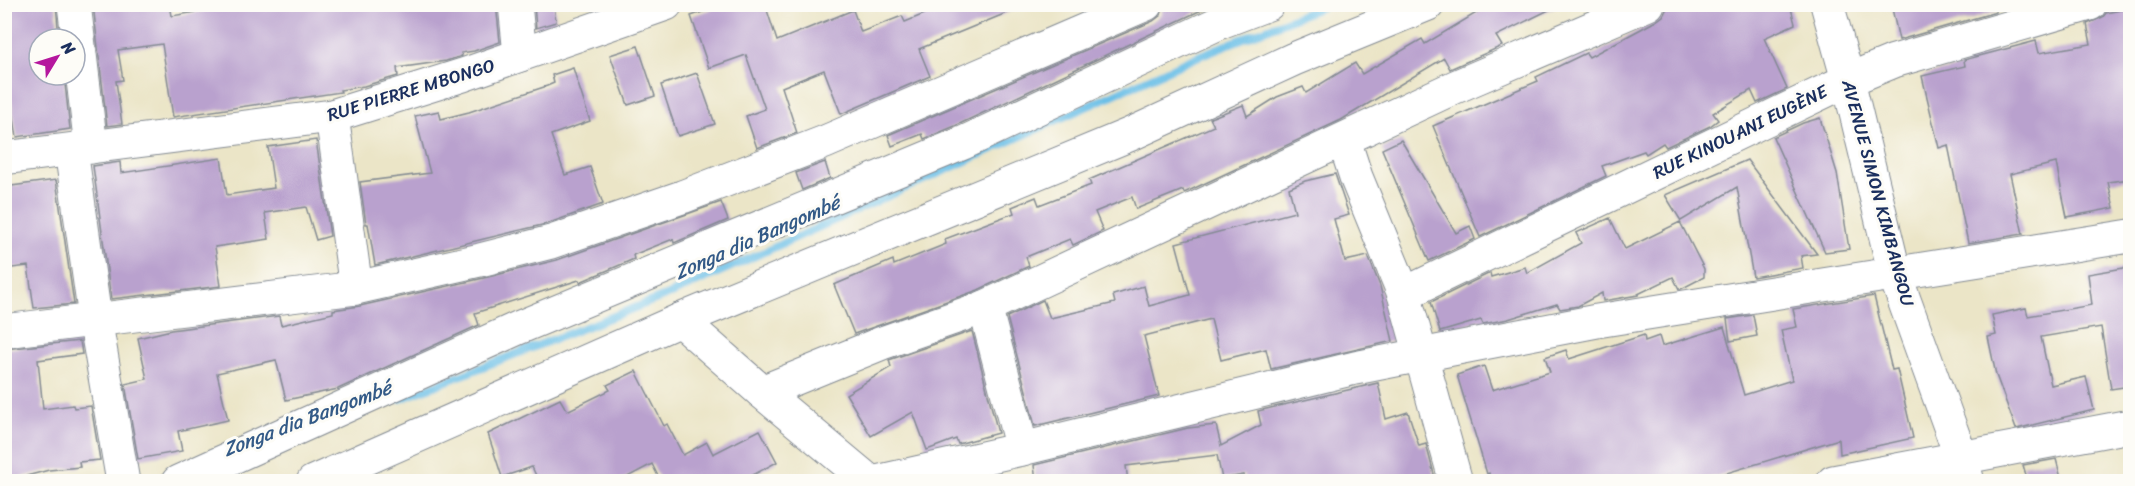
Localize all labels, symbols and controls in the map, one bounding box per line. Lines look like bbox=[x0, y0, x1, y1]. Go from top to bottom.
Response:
north arrow bbox=[27, 27, 87, 87]
text: N bbox=[53, 34, 84, 62]
street label: RUE PIERRE MBONGO bbox=[323, 49, 499, 131]
street label: RUE KINOUANI EUGÈNE bbox=[1647, 75, 1834, 188]
street label: AVENUE SIMON KIMBANGOU bbox=[1832, 75, 1924, 311]
water label: Zonga dia Bangombé bbox=[669, 184, 849, 290]
water label: Zonga dia Bangombé bbox=[218, 369, 400, 467]

